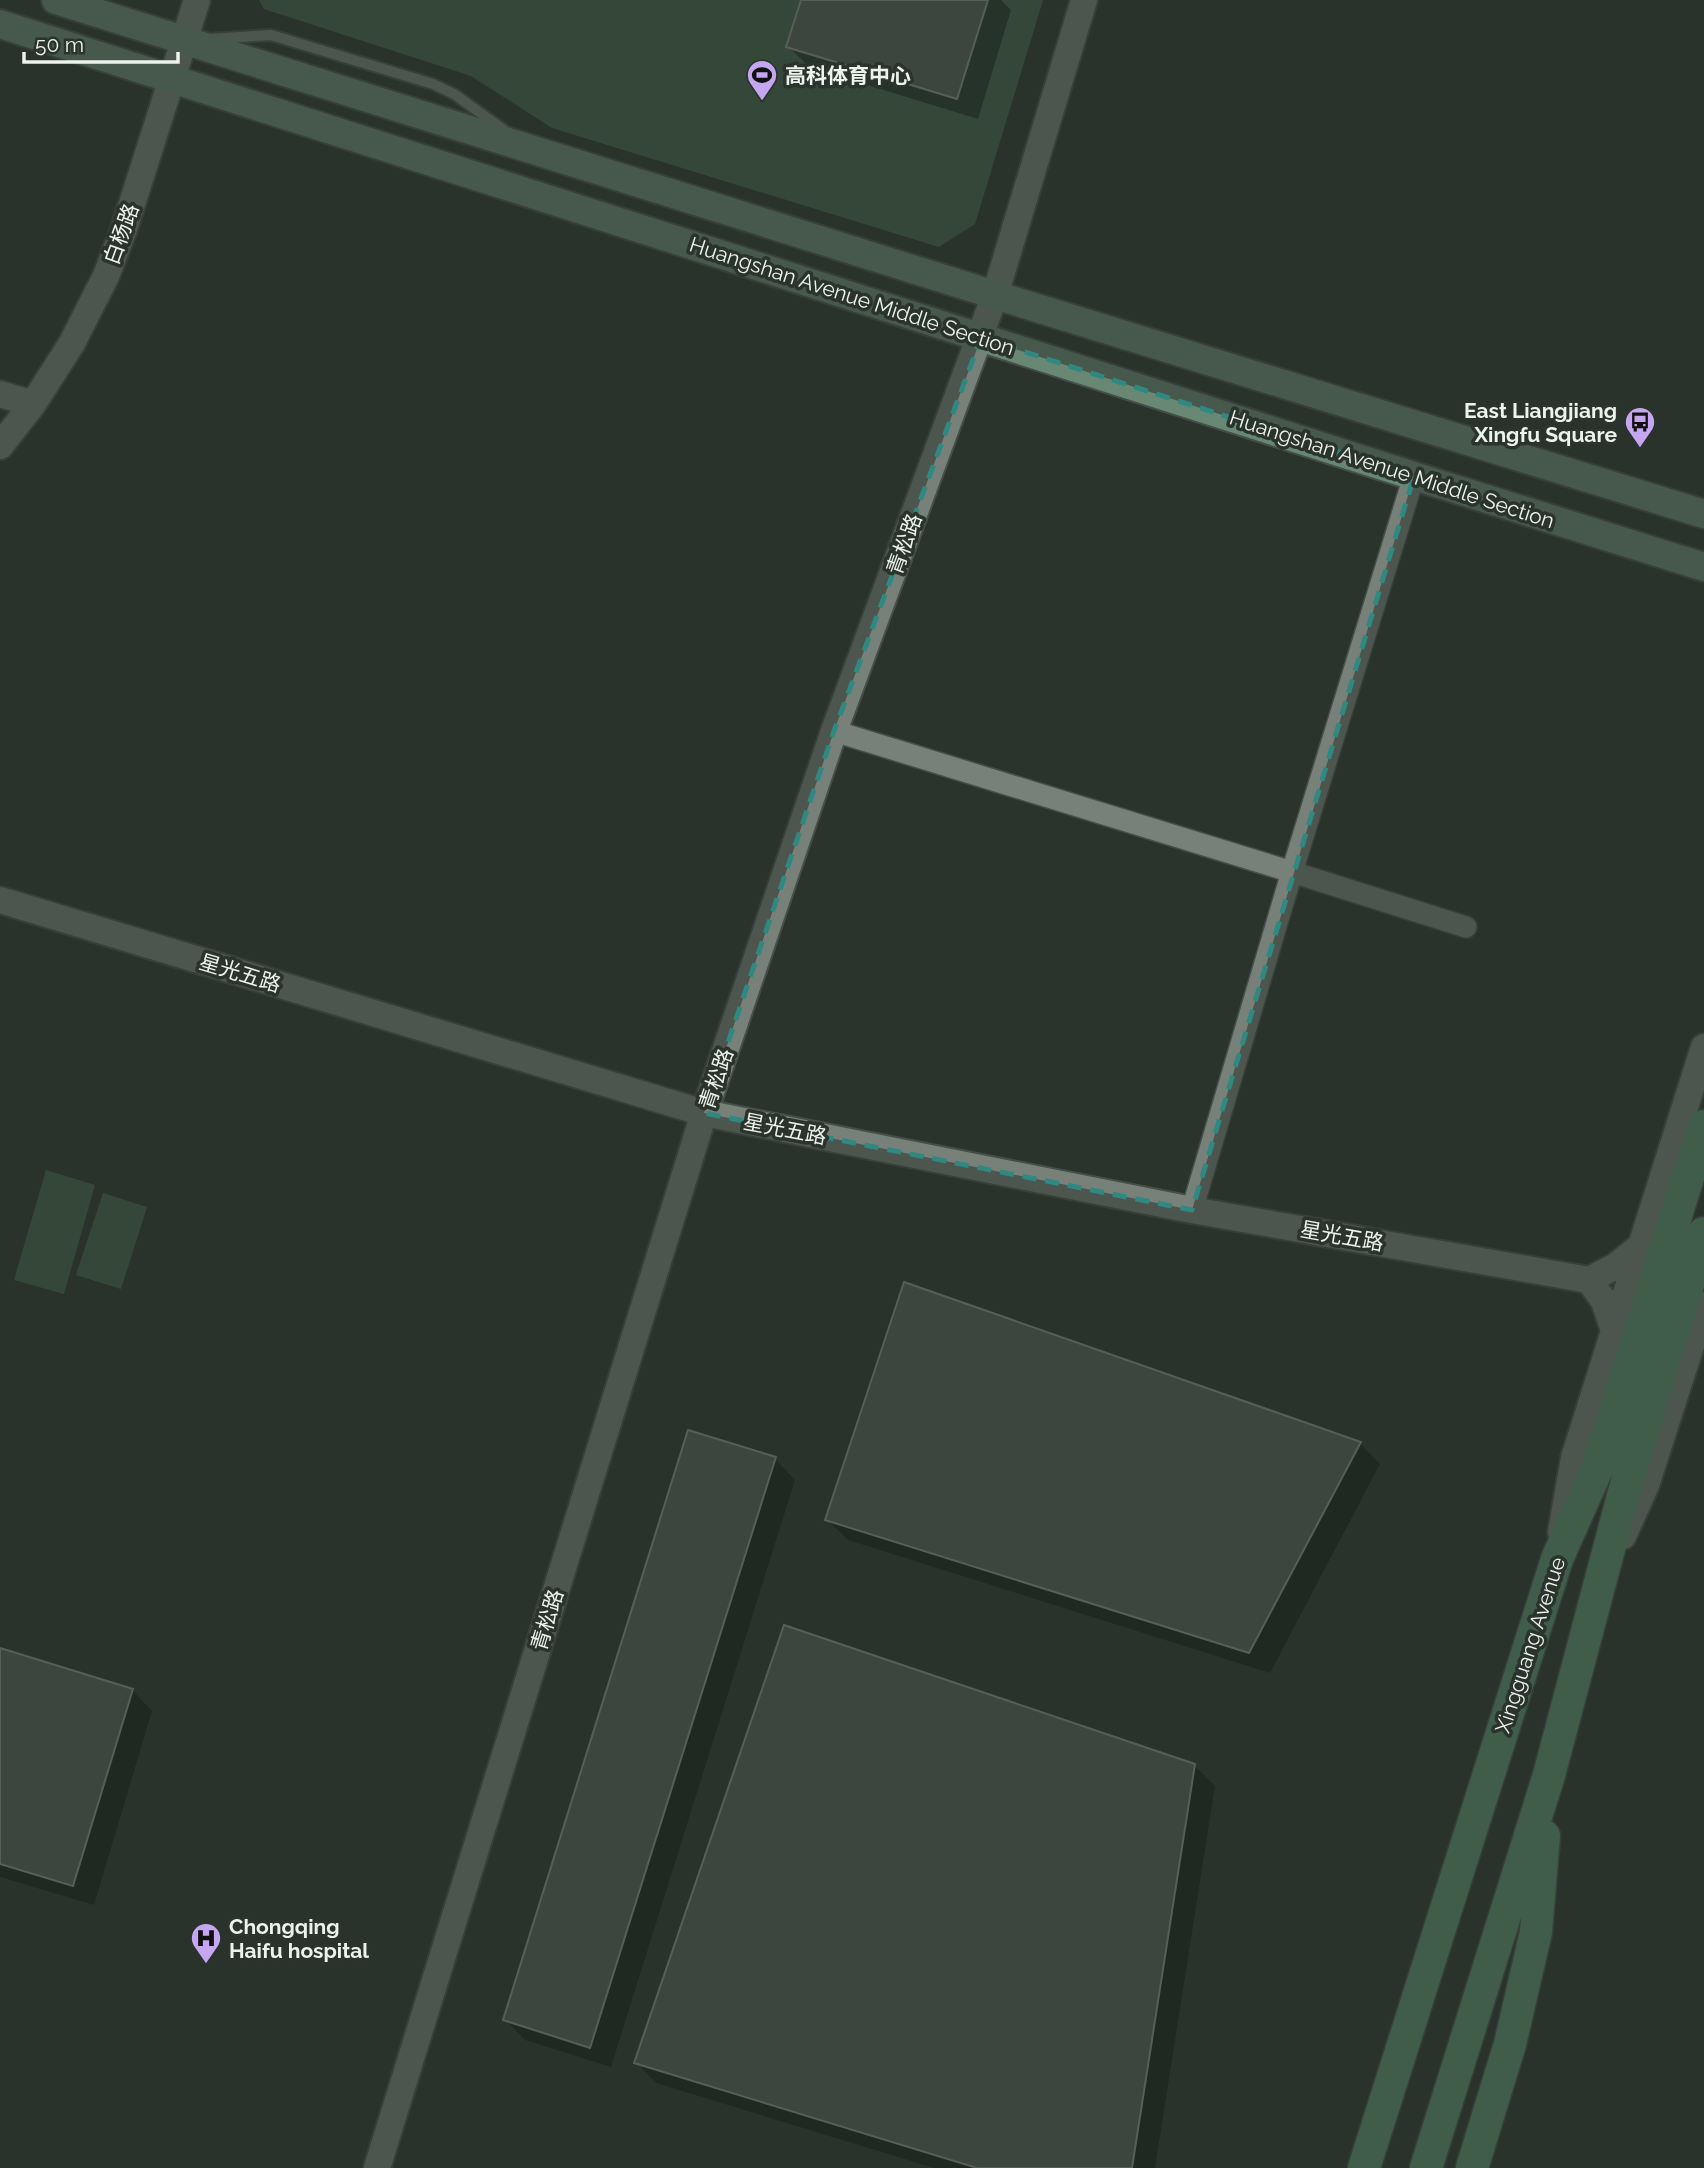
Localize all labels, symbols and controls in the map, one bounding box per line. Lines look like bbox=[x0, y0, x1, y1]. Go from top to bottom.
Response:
scale bar bbox=[24, 21, 178, 65]
text: 50 m bbox=[35, 32, 84, 57]
sports icon: 高科体育中心 bbox=[745, 58, 779, 102]
place label: 高科体育中心 bbox=[785, 63, 911, 88]
street label: 白杨路 bbox=[98, 200, 144, 268]
street label: Huangshan Avenue Middle Section bbox=[686, 232, 1018, 360]
place label: East Liangjiang Xingfu Square bbox=[1464, 398, 1617, 447]
street label: Huangshan Avenue Middle Section bbox=[1226, 405, 1558, 533]
bus stop icon: East Liangjiang Xingfu Square bbox=[1623, 405, 1657, 449]
street label: 青松路 bbox=[881, 510, 927, 578]
street label: 星光五路 bbox=[196, 949, 284, 997]
street label: 青松路 bbox=[694, 1045, 738, 1113]
street label: 星光五路 bbox=[741, 1109, 829, 1149]
street label: 星光五路 bbox=[1298, 1216, 1386, 1256]
street label: Xingguang Avenue bbox=[1490, 1554, 1570, 1736]
street label: 青松路 bbox=[526, 1586, 568, 1654]
place label: Chongqing Haifu hospital bbox=[229, 1914, 369, 1963]
hospital icon: Chongqing Haifu hospital bbox=[189, 1921, 223, 1965]

